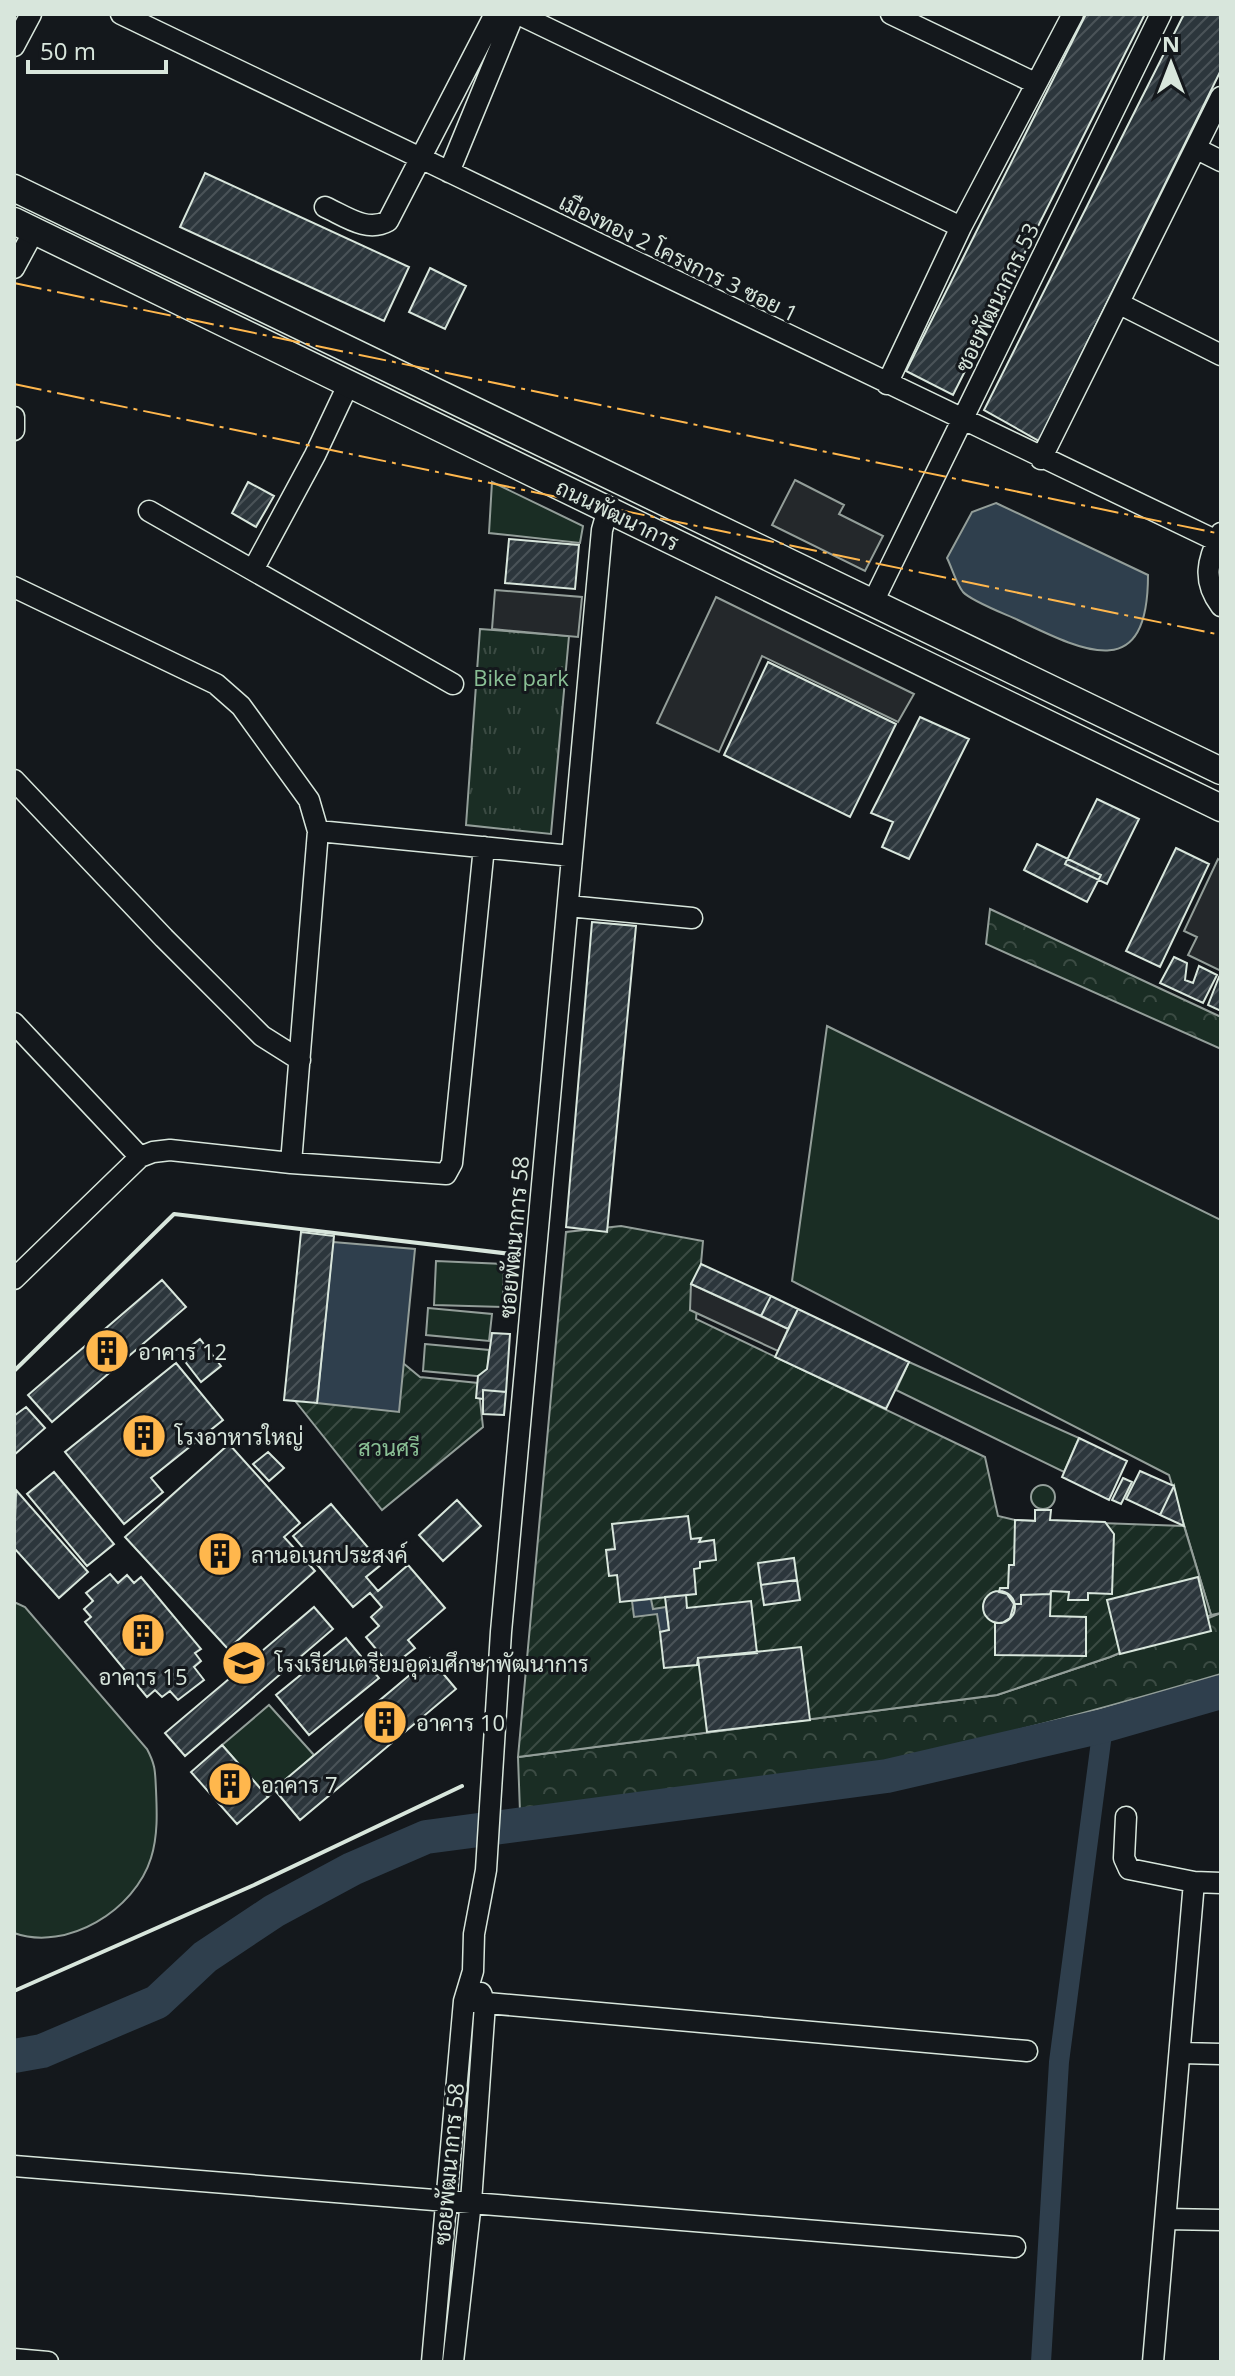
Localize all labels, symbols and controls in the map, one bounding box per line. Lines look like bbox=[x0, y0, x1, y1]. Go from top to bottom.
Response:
scale bar bbox=[28, 24, 166, 74]
north arrow bbox=[1131, 24, 1211, 104]
text: N bbox=[1162, 28, 1180, 58]
text: 50 m bbox=[40, 34, 96, 67]
street label: เมืองทอง 2 โครงการ 3 ซอย 1 bbox=[555, 186, 803, 328]
street label: ซอยพัฒนาการ 53 bbox=[947, 217, 1045, 377]
street label: ถนนพัฒนาการ bbox=[551, 471, 685, 557]
park label: Bike park bbox=[473, 662, 569, 692]
street label: ซอยพัฒนาการ 58 bbox=[491, 1155, 535, 1319]
building icon: อาคาร 12 bbox=[83, 1327, 131, 1375]
place label: อาคาร 12 bbox=[138, 1336, 227, 1366]
building icon: โรงอาหารใหญ่ bbox=[120, 1412, 168, 1460]
place label: โรงอาหารใหญ่ bbox=[174, 1421, 303, 1451]
park label: สวนศรี bbox=[358, 1432, 420, 1462]
building icon: ลานอเนกประสงค์ bbox=[196, 1530, 244, 1578]
place label: ลานอเนกประสงค์ bbox=[251, 1539, 408, 1569]
building icon: อาคาร 15 bbox=[119, 1611, 167, 1659]
school or university icon: โรงเรียนเตรียมอุดมศึกษาพัฒนาการ bbox=[220, 1639, 268, 1687]
place label: โรงเรียนเตรียมอุดมศึกษาพัฒนาการ bbox=[274, 1648, 589, 1680]
place label: อาคาร 15 bbox=[98, 1661, 188, 1691]
building icon: อาคาร 10 bbox=[361, 1698, 409, 1746]
place label: อาคาร 10 bbox=[416, 1707, 505, 1737]
building icon: อาคาร 7 bbox=[206, 1760, 254, 1808]
place label: อาคาร 7 bbox=[261, 1769, 337, 1799]
street label: ซอยพัฒนาการ 58 bbox=[426, 2082, 470, 2246]

